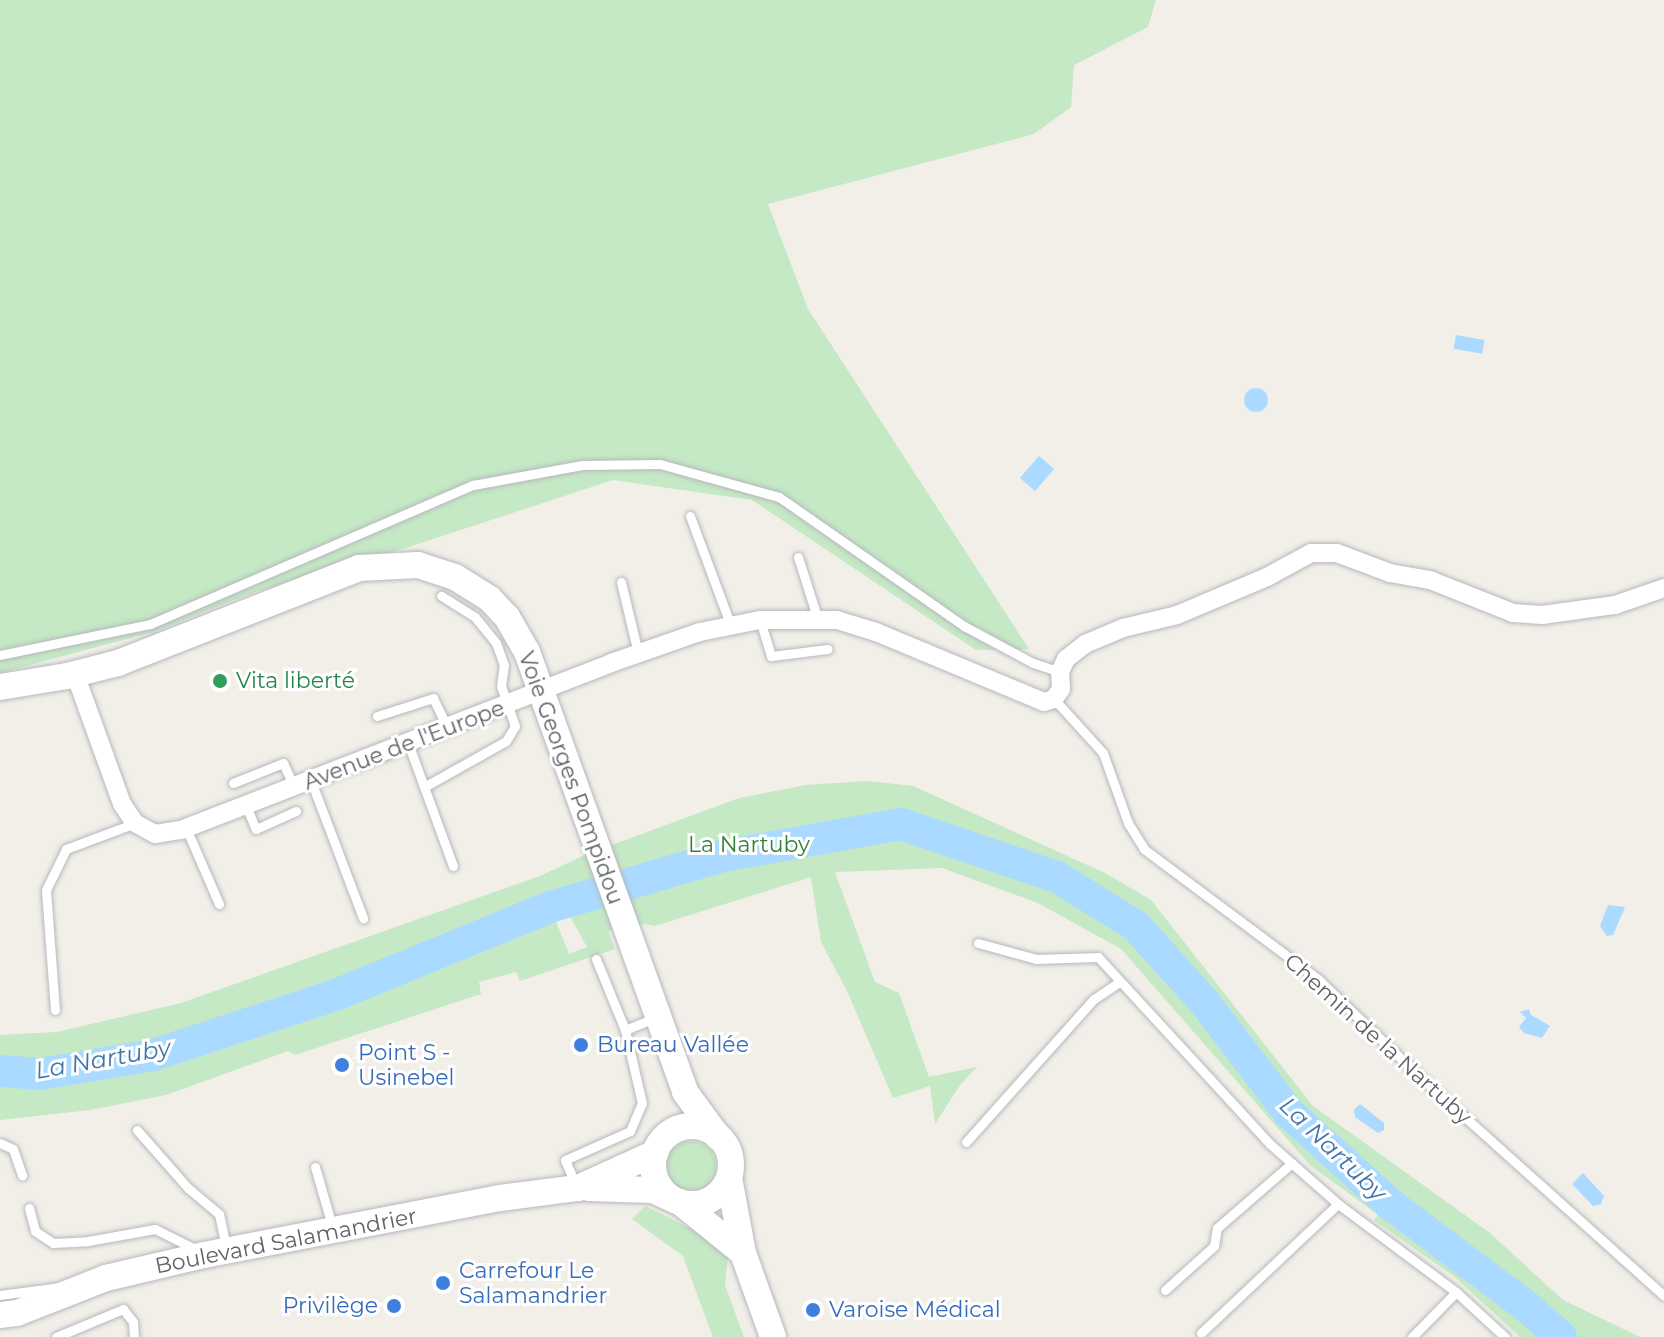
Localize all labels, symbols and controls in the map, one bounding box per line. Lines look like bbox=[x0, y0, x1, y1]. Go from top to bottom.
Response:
street label: Voie Georges Pompidou bbox=[513, 648, 629, 908]
place label: Vita liberté bbox=[236, 668, 355, 694]
marker: Vita liberté bbox=[211, 672, 229, 690]
street label: Avenue de l'Europe bbox=[300, 695, 508, 795]
park label: La Nartuby bbox=[688, 832, 810, 858]
street label: Chemin de la Nartuby bbox=[1279, 948, 1477, 1130]
place label: Bureau Vallée bbox=[597, 1032, 749, 1058]
water label: La Nartuby bbox=[33, 1033, 173, 1085]
marker: Bureau Vallée bbox=[572, 1036, 590, 1054]
place label: Point S - Usinebel bbox=[358, 1039, 454, 1090]
marker: Point S - Usinebel bbox=[333, 1056, 351, 1074]
water label: La Nartuby bbox=[1274, 1091, 1392, 1207]
street label: Boulevard Salamandrier bbox=[153, 1203, 419, 1279]
place label: Carrefour Le Salamandrier bbox=[459, 1257, 607, 1308]
marker: Carrefour Le Salamandrier bbox=[434, 1274, 452, 1292]
place label: Privilège bbox=[283, 1293, 378, 1319]
marker: Privilège bbox=[385, 1297, 403, 1315]
place label: Varoise Médical bbox=[829, 1297, 1001, 1323]
marker: Varoise Médical bbox=[804, 1301, 822, 1319]

